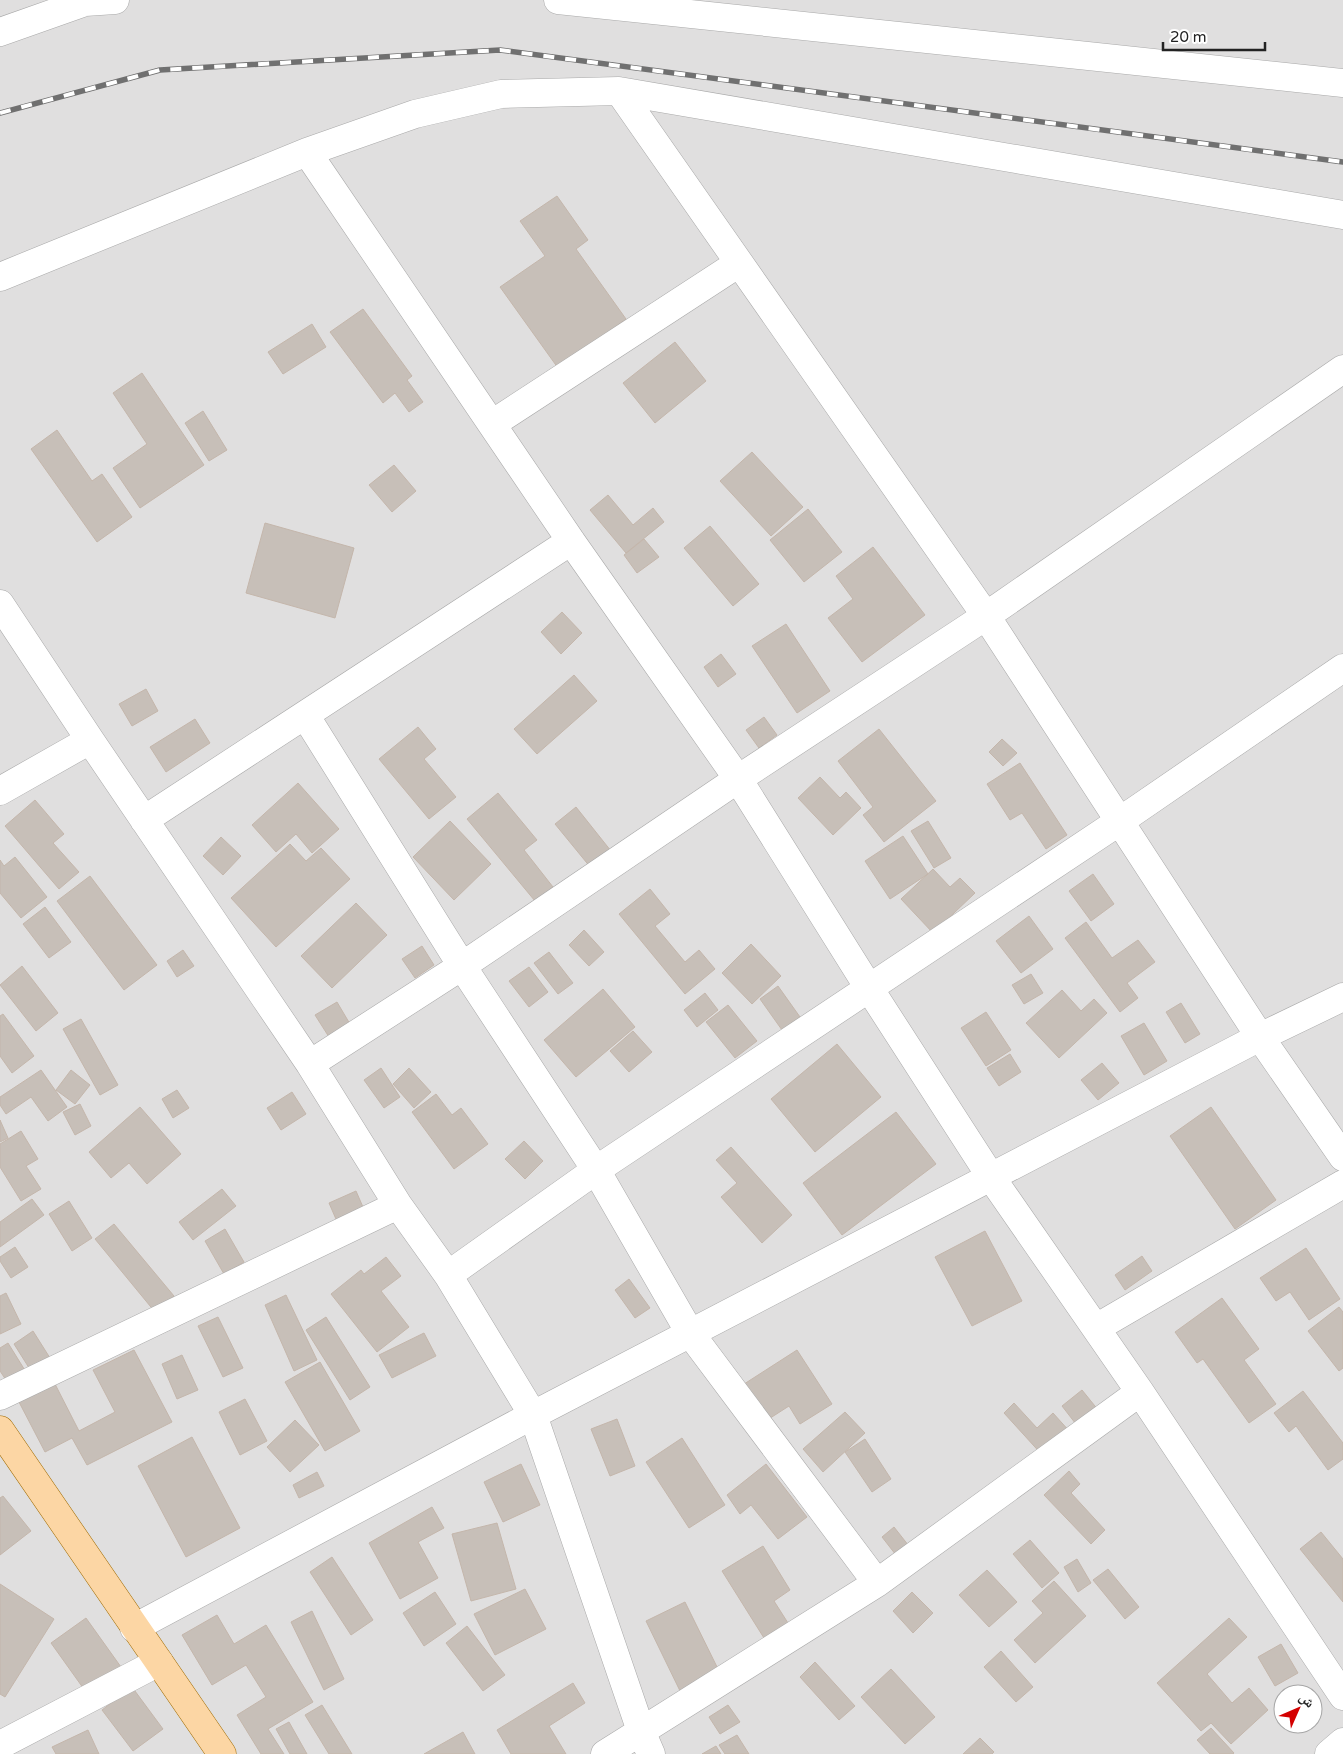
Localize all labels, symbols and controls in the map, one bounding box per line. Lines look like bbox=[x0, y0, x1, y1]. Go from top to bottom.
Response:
scale bar bbox=[1163, 20, 1266, 52]
text: 20 m bbox=[1170, 28, 1207, 46]
north arrow bbox=[1273, 1684, 1323, 1734]
text: ش bbox=[1296, 1689, 1318, 1712]

